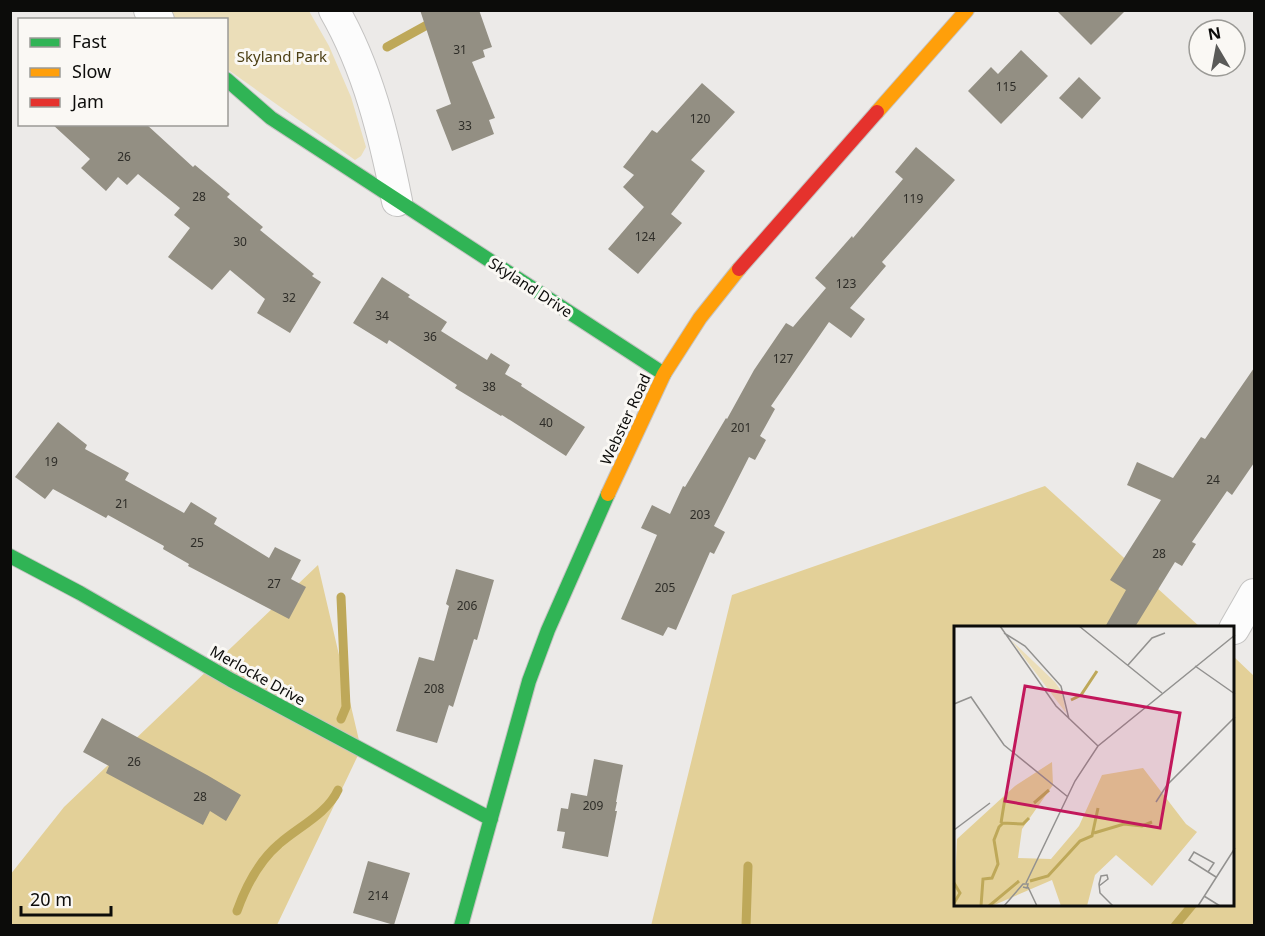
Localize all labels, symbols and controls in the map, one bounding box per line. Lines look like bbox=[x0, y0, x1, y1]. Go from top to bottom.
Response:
legend bbox=[18, 18, 228, 126]
north arrow bbox=[1187, 18, 1247, 78]
text: N bbox=[1206, 21, 1223, 45]
text: Fast bbox=[72, 29, 107, 53]
house number: 31 bbox=[453, 41, 467, 58]
park label: Skyland Park bbox=[237, 46, 327, 66]
text: Slow bbox=[72, 59, 111, 83]
house number: 115 bbox=[996, 78, 1016, 95]
text: Jam bbox=[70, 89, 104, 113]
house number: 120 bbox=[690, 110, 710, 127]
house number: 33 bbox=[458, 117, 472, 134]
house number: 26 bbox=[117, 148, 131, 165]
house number: 28 bbox=[192, 188, 206, 205]
house number: 119 bbox=[903, 190, 923, 207]
house number: 124 bbox=[635, 228, 655, 245]
house number: 30 bbox=[233, 233, 247, 250]
street label: Skyland Drive bbox=[485, 253, 577, 321]
house number: 123 bbox=[836, 275, 856, 292]
house number: 32 bbox=[282, 289, 296, 306]
house number: 34 bbox=[375, 307, 389, 324]
house number: 36 bbox=[423, 328, 437, 345]
house number: 127 bbox=[773, 350, 793, 367]
street label: Webster Road bbox=[595, 370, 655, 468]
house number: 38 bbox=[482, 378, 496, 395]
house number: 40 bbox=[539, 414, 553, 431]
house number: 201 bbox=[731, 419, 751, 436]
house number: 19 bbox=[44, 453, 58, 470]
house number: 24 bbox=[1206, 471, 1220, 488]
house number: 21 bbox=[115, 495, 129, 512]
house number: 203 bbox=[690, 506, 710, 523]
house number: 25 bbox=[190, 534, 204, 551]
house number: 28 bbox=[1152, 545, 1166, 562]
house number: 27 bbox=[267, 575, 281, 592]
house number: 205 bbox=[655, 579, 675, 596]
house number: 206 bbox=[457, 597, 477, 614]
inset map bbox=[954, 626, 1235, 906]
street label: Merlocke Drive bbox=[207, 641, 309, 709]
house number: 208 bbox=[424, 680, 444, 697]
house number: 26 bbox=[127, 753, 141, 770]
house number: 28 bbox=[193, 788, 207, 805]
house number: 209 bbox=[583, 797, 603, 814]
scale bar bbox=[21, 879, 111, 917]
text: 20 m bbox=[30, 887, 72, 911]
house number: 214 bbox=[368, 887, 388, 904]

